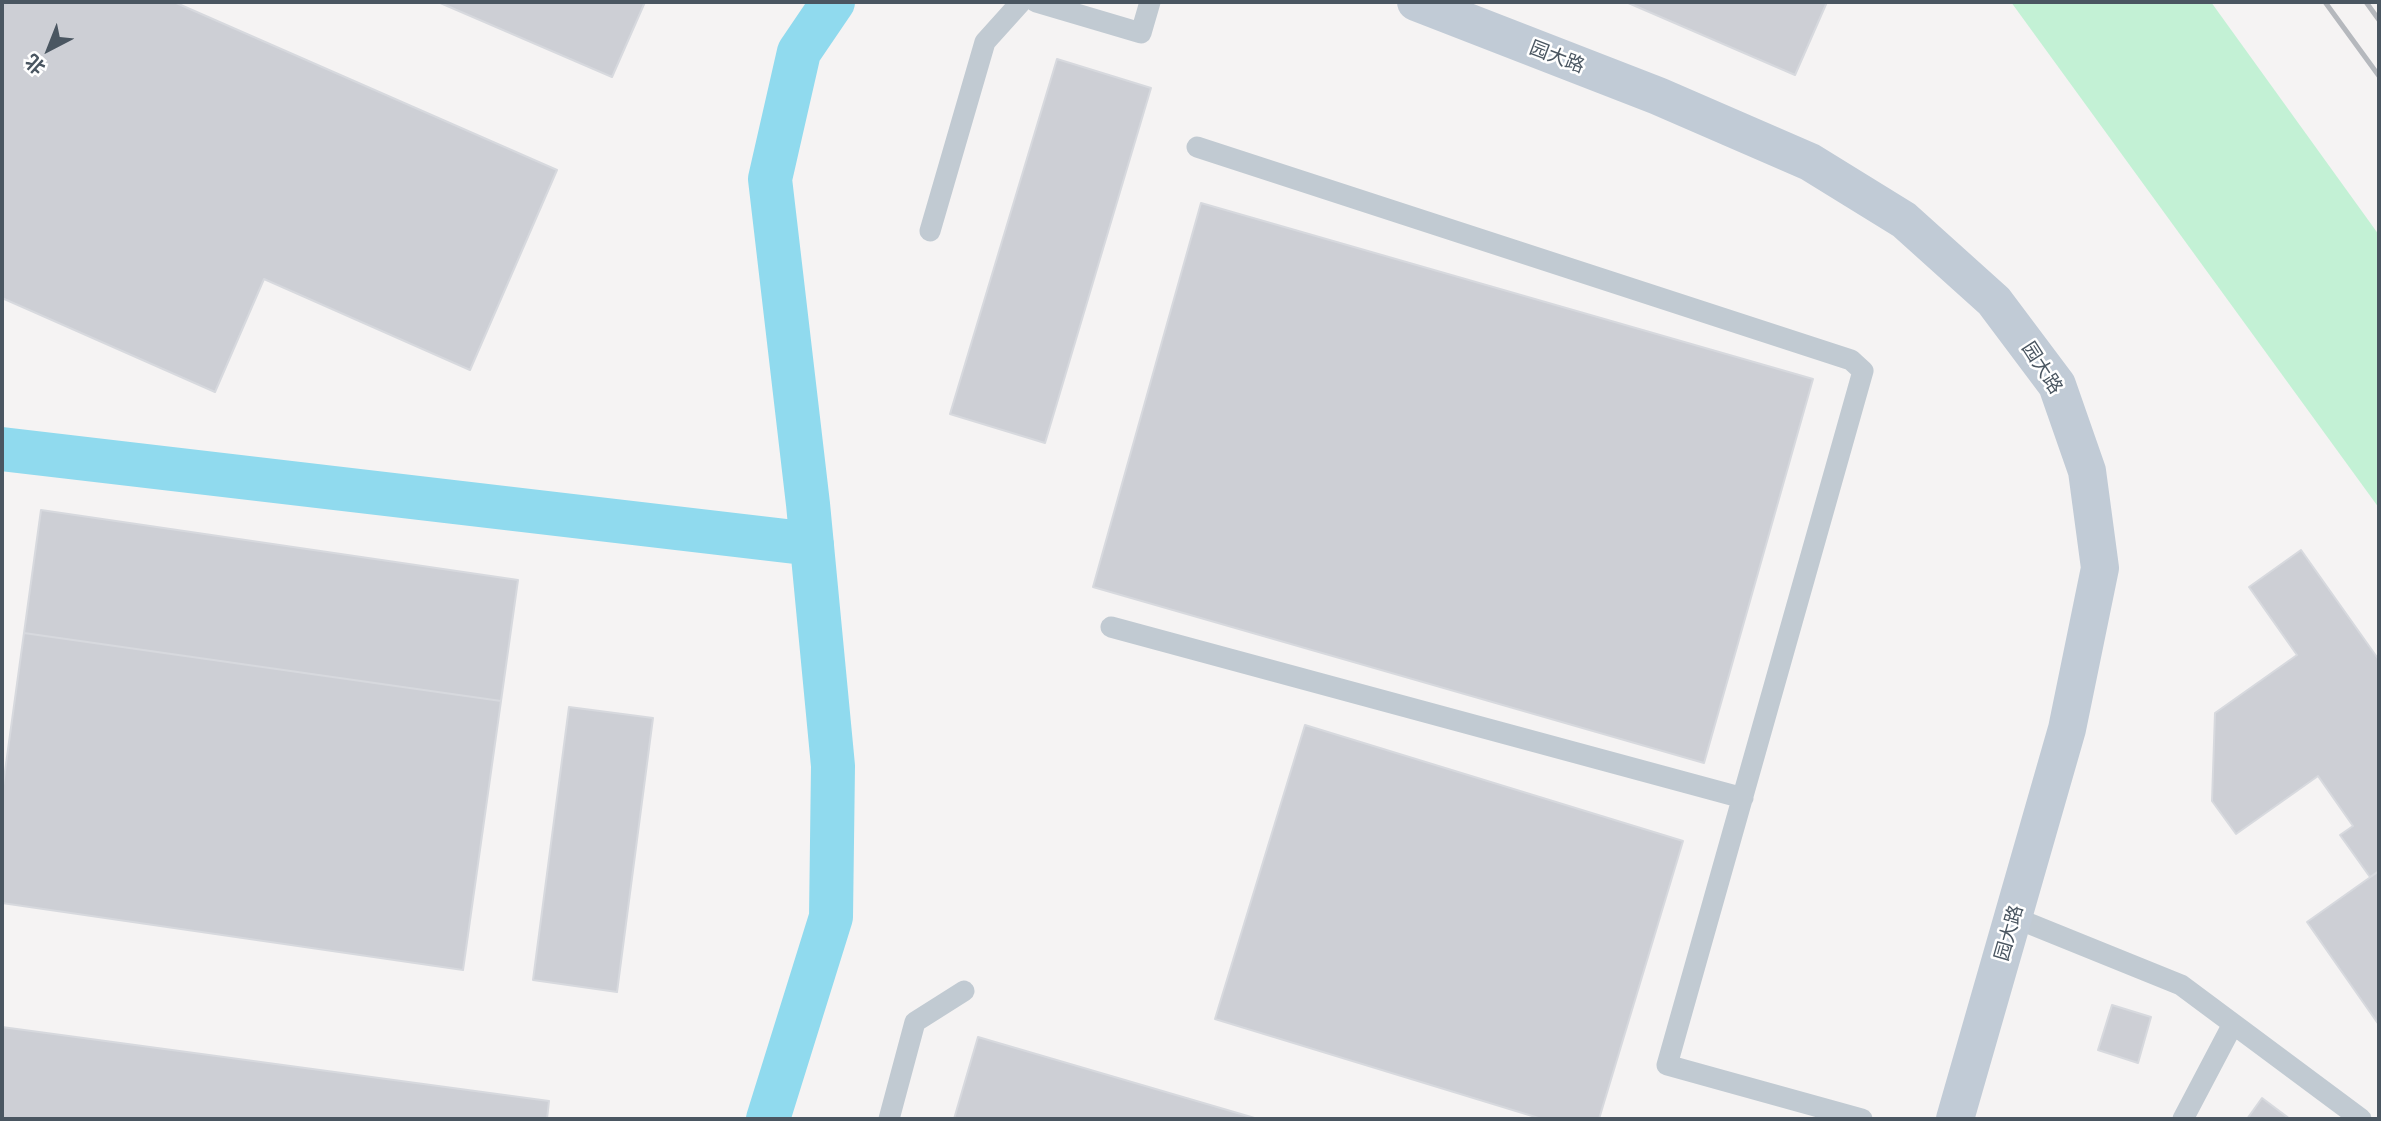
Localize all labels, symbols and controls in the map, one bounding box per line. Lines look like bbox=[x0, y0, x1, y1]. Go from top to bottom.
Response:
north arrow bbox=[14, 14, 84, 84]
street label: 园大路 bbox=[1526, 36, 1588, 78]
text: 北 bbox=[20, 50, 49, 80]
street label: 园大路 bbox=[2017, 338, 2067, 398]
street label: 园大路 bbox=[1990, 902, 2028, 964]

